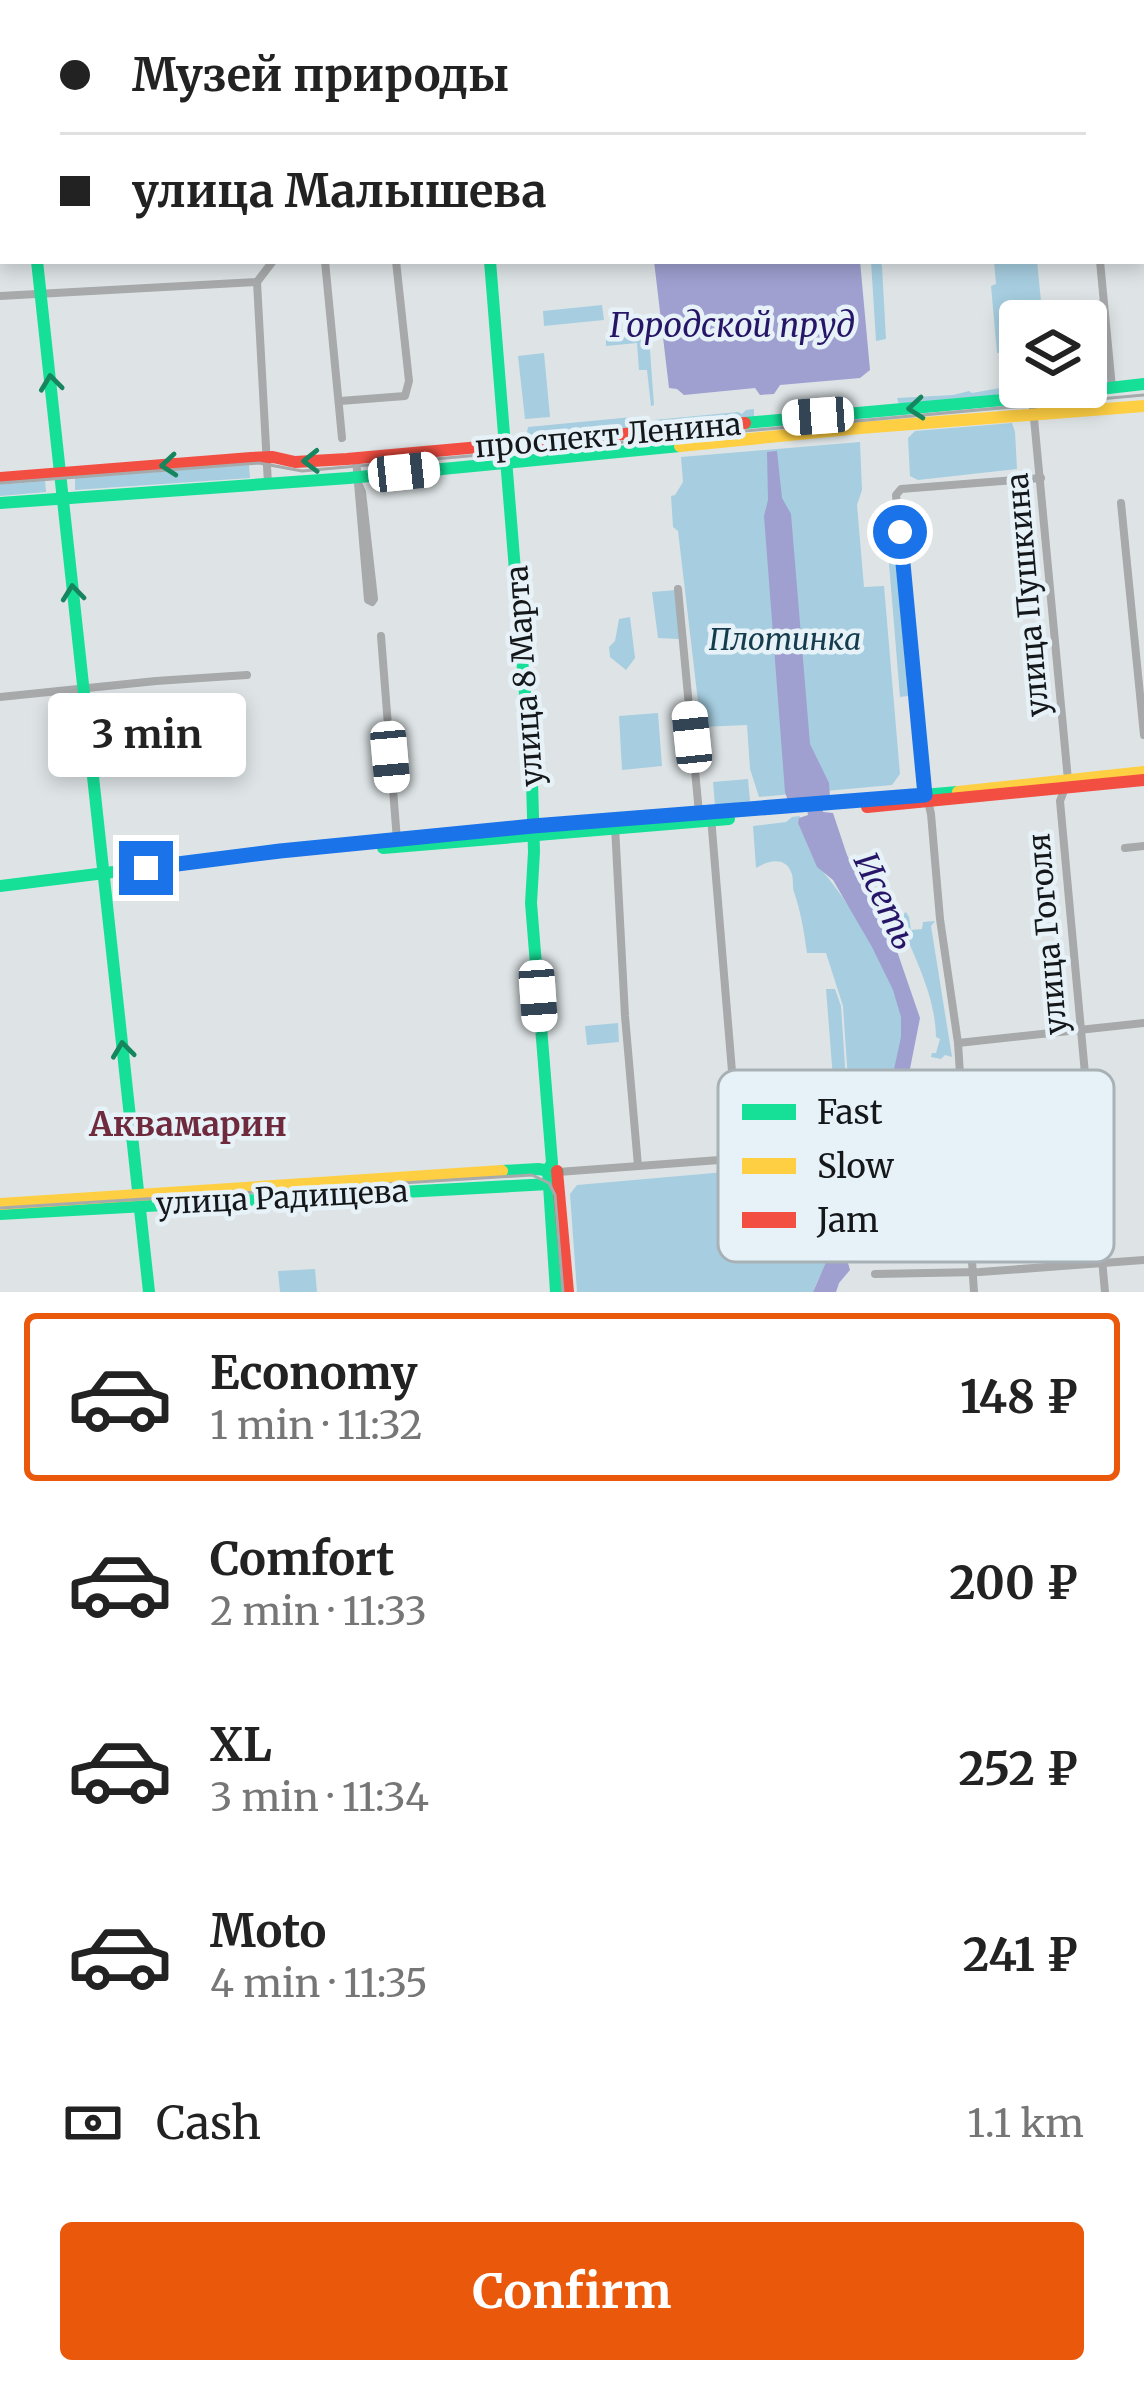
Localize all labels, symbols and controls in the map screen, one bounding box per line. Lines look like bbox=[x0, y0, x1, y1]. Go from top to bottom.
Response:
text: Музей природы bbox=[132, 47, 509, 103]
text: улица Малышева bbox=[132, 163, 547, 219]
map controls bbox=[999, 300, 1107, 408]
button: layers bbox=[999, 300, 1107, 408]
water label: Городской пруд bbox=[609, 305, 855, 346]
one-way arrow bbox=[38, 373, 64, 393]
one-way arrow bbox=[906, 395, 925, 420]
car bbox=[781, 396, 855, 436]
street label: проспект Ленина bbox=[473, 404, 743, 466]
one-way arrow bbox=[301, 447, 320, 473]
car bbox=[366, 450, 442, 494]
one-way arrow bbox=[159, 452, 178, 477]
street label: улица Пушкина bbox=[997, 472, 1057, 718]
route start bbox=[873, 505, 927, 559]
street label: улица 8 Марта bbox=[497, 564, 551, 788]
one-way arrow bbox=[61, 584, 86, 603]
park label: Плотинка bbox=[709, 620, 861, 658]
callout: 3 min bbox=[47, 694, 245, 778]
car bbox=[670, 699, 714, 775]
text: 3 min bbox=[92, 710, 202, 759]
car bbox=[369, 720, 411, 794]
street label: улица Гоголя bbox=[1019, 832, 1075, 1036]
route end bbox=[119, 841, 173, 895]
water label: Исеть bbox=[845, 846, 925, 956]
car bbox=[518, 959, 558, 1033]
one-way arrow bbox=[111, 1041, 137, 1060]
legend bbox=[718, 1070, 1114, 1262]
text: Fast bbox=[817, 1092, 883, 1133]
district label: Аквамарин bbox=[88, 1104, 287, 1145]
text: Slow bbox=[817, 1146, 895, 1187]
street label: улица Радищева bbox=[155, 1171, 409, 1223]
text: Jam bbox=[816, 1200, 879, 1241]
icon: car bbox=[66, 1343, 174, 1451]
text: Economy bbox=[210, 1345, 418, 1401]
text: 148 ₽ bbox=[960, 1369, 1078, 1425]
text: 1 min · 11:32 bbox=[210, 1401, 423, 1450]
icon: car bbox=[66, 1529, 174, 1637]
text: Comfort bbox=[210, 1531, 394, 1587]
text: 200 ₽ bbox=[949, 1555, 1078, 1611]
text: 2 min · 11:33 bbox=[210, 1587, 427, 1636]
icon: car bbox=[66, 1715, 174, 1823]
text: XL bbox=[210, 1717, 272, 1773]
text: 252 ₽ bbox=[958, 1741, 1078, 1797]
text: 3 min · 11:34 bbox=[210, 1773, 429, 1822]
icon: car bbox=[66, 1901, 174, 2009]
text: Moto bbox=[210, 1903, 326, 1959]
text: 241 ₽ bbox=[963, 1927, 1078, 1983]
text: 4 min · 11:35 bbox=[210, 1959, 428, 2008]
icon: cash bbox=[60, 2090, 126, 2156]
text: Cash bbox=[156, 2095, 261, 2151]
text: 1.1 km bbox=[967, 2099, 1084, 2148]
button: Confirm bbox=[60, 2222, 1084, 2360]

